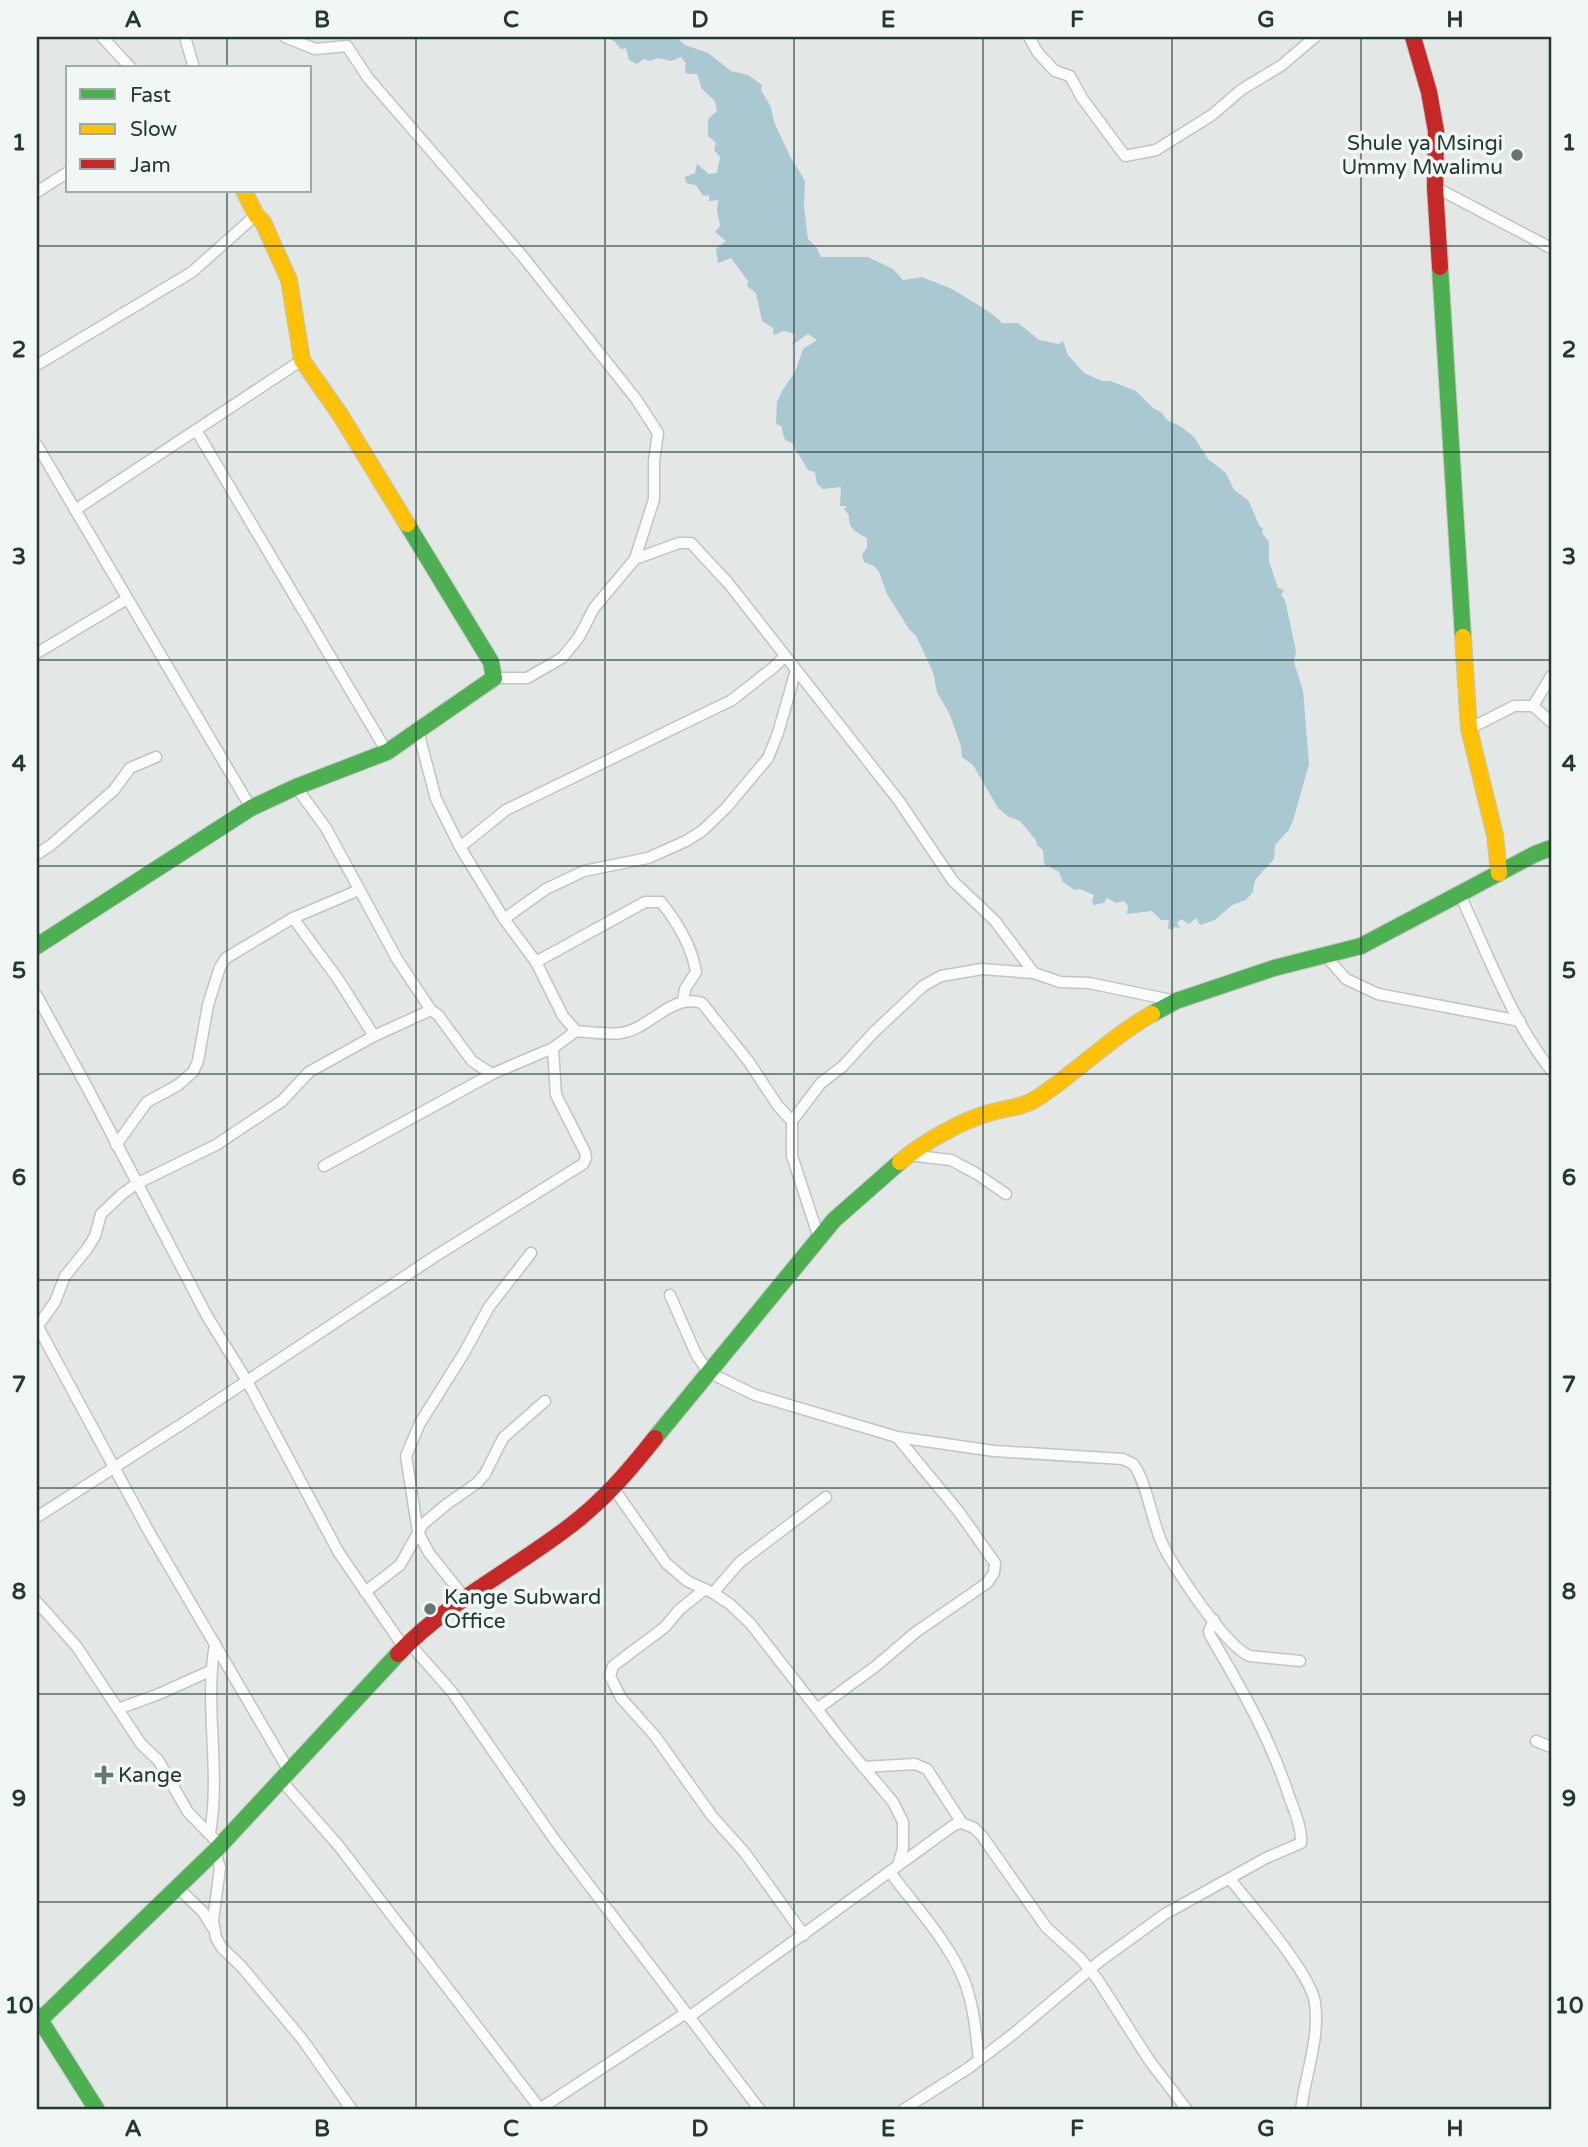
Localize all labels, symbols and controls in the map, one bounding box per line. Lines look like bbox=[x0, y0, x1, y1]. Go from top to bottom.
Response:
text: A bbox=[124, 6, 142, 34]
text: B bbox=[314, 6, 330, 34]
text: C bbox=[503, 6, 519, 34]
text: D bbox=[691, 6, 709, 34]
text: E bbox=[881, 6, 895, 34]
text: F bbox=[1070, 6, 1084, 34]
text: G bbox=[1257, 6, 1275, 34]
text: H bbox=[1446, 6, 1464, 34]
legend bbox=[66, 66, 312, 192]
text: Fast bbox=[130, 83, 171, 108]
text: Slow bbox=[130, 117, 178, 142]
text: 1 bbox=[12, 129, 26, 157]
text: 1 bbox=[1562, 129, 1576, 157]
place label: Shule ya Msingi Ummy Mwalimu bbox=[1342, 131, 1503, 180]
marker: Shule ya Msingi Ummy Mwalimu bbox=[1509, 147, 1525, 163]
text: Jam bbox=[130, 153, 171, 178]
text: 2 bbox=[12, 336, 26, 364]
text: 2 bbox=[1562, 336, 1576, 364]
text: 3 bbox=[12, 543, 26, 571]
text: 3 bbox=[1562, 543, 1576, 571]
text: 4 bbox=[12, 750, 27, 778]
text: 4 bbox=[1562, 750, 1577, 778]
text: 5 bbox=[12, 957, 26, 985]
text: 5 bbox=[1562, 957, 1576, 985]
text: 6 bbox=[12, 1164, 26, 1192]
text: 6 bbox=[1562, 1164, 1576, 1192]
text: 7 bbox=[12, 1371, 26, 1399]
text: 7 bbox=[1562, 1371, 1576, 1399]
text: 8 bbox=[12, 1578, 26, 1606]
text: 8 bbox=[1562, 1578, 1576, 1606]
place label: Kange Subward Office bbox=[444, 1585, 601, 1634]
marker: Kange Subward Office bbox=[422, 1601, 438, 1617]
place label: Kange bbox=[118, 1763, 182, 1788]
marker: Kange bbox=[96, 1767, 112, 1783]
text: 9 bbox=[12, 1785, 26, 1813]
text: 9 bbox=[1562, 1785, 1576, 1813]
text: 10 bbox=[5, 1992, 33, 2020]
text: 10 bbox=[1555, 1992, 1583, 2020]
text: A bbox=[124, 2115, 142, 2143]
text: B bbox=[314, 2115, 330, 2143]
text: C bbox=[503, 2115, 519, 2143]
text: D bbox=[691, 2115, 709, 2143]
text: E bbox=[881, 2115, 895, 2143]
text: F bbox=[1070, 2115, 1084, 2143]
text: G bbox=[1257, 2115, 1275, 2143]
text: H bbox=[1446, 2115, 1464, 2143]

